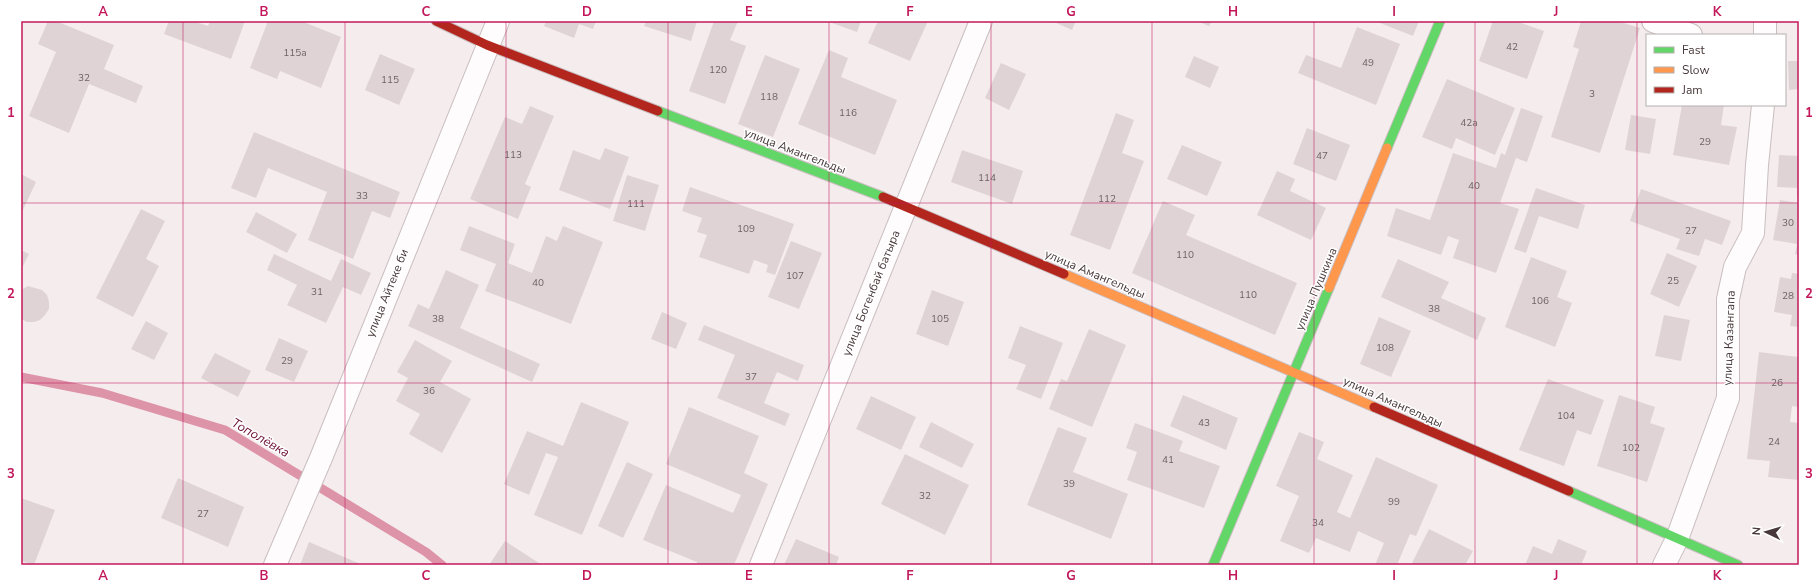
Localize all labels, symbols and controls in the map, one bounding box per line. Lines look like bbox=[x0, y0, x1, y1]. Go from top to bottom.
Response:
text: A bbox=[98, 3, 108, 21]
text: B bbox=[260, 3, 269, 21]
text: C bbox=[422, 3, 431, 21]
text: D bbox=[582, 3, 592, 21]
text: E bbox=[745, 3, 753, 21]
text: F bbox=[906, 3, 914, 21]
text: G bbox=[1066, 3, 1076, 21]
text: H bbox=[1228, 3, 1238, 21]
text: I bbox=[1392, 3, 1396, 21]
text: J bbox=[1553, 3, 1558, 21]
text: K bbox=[1713, 3, 1722, 21]
legend bbox=[1646, 34, 1786, 106]
house number: 42 bbox=[1506, 40, 1518, 54]
text: Fast bbox=[1682, 42, 1705, 58]
house number: 115а bbox=[283, 46, 307, 60]
house number: 49 bbox=[1362, 56, 1374, 70]
text: Slow bbox=[1682, 62, 1710, 78]
house number: 120 bbox=[709, 63, 727, 77]
house number: 32 bbox=[78, 71, 90, 85]
house number: 115 bbox=[381, 73, 399, 87]
text: Jam bbox=[1681, 82, 1703, 98]
house number: 3 bbox=[1589, 87, 1595, 101]
house number: 118 bbox=[760, 90, 778, 104]
text: 1 bbox=[7, 104, 15, 122]
text: 1 bbox=[1805, 104, 1813, 122]
house number: 116 bbox=[839, 106, 857, 120]
house number: 42а bbox=[1460, 116, 1478, 130]
street label: улица Амангельды bbox=[742, 124, 848, 178]
house number: 29 bbox=[1699, 135, 1711, 149]
house number: 113 bbox=[504, 148, 522, 162]
house number: 47 bbox=[1316, 149, 1328, 163]
house number: 114 bbox=[978, 171, 996, 185]
house number: 40 bbox=[1468, 179, 1480, 193]
house number: 33 bbox=[356, 189, 368, 203]
house number: 112 bbox=[1098, 192, 1116, 206]
house number: 111 bbox=[627, 197, 645, 211]
house number: 30 bbox=[1782, 216, 1794, 230]
house number: 109 bbox=[737, 222, 755, 236]
house number: 27 bbox=[1685, 224, 1697, 238]
street label: улица Богенбай батыра bbox=[838, 228, 904, 358]
street label: улица Пушкина bbox=[1291, 245, 1341, 333]
street label: улица Амангельды bbox=[1042, 246, 1148, 302]
street label: улица Айтеке би bbox=[362, 247, 412, 339]
house number: 110 bbox=[1176, 248, 1194, 262]
house number: 107 bbox=[786, 269, 804, 283]
house number: 25 bbox=[1667, 274, 1679, 288]
house number: 40 bbox=[532, 276, 544, 290]
text: 2 bbox=[7, 285, 15, 303]
house number: 31 bbox=[311, 285, 323, 299]
text: 2 bbox=[1805, 285, 1813, 303]
house number: 110 bbox=[1239, 288, 1257, 302]
house number: 28 bbox=[1782, 289, 1794, 303]
street label: улица Казангапа bbox=[1719, 290, 1739, 386]
house number: 106 bbox=[1531, 294, 1549, 308]
house number: 38 bbox=[1428, 302, 1440, 316]
house number: 38 bbox=[432, 312, 444, 326]
house number: 105 bbox=[931, 312, 949, 326]
house number: 108 bbox=[1376, 341, 1394, 355]
house number: 29 bbox=[281, 354, 293, 368]
house number: 37 bbox=[745, 370, 757, 384]
street label: улица Амангельды bbox=[1341, 373, 1445, 431]
house number: 26 bbox=[1771, 376, 1783, 390]
house number: 36 bbox=[423, 384, 435, 398]
house number: 104 bbox=[1557, 409, 1575, 423]
water label: Тополёвка bbox=[228, 414, 293, 462]
house number: 43 bbox=[1198, 416, 1210, 430]
house number: 24 bbox=[1768, 435, 1780, 449]
house number: 102 bbox=[1622, 441, 1640, 455]
house number: 41 bbox=[1162, 453, 1174, 467]
text: 3 bbox=[7, 465, 15, 483]
text: 3 bbox=[1805, 465, 1813, 483]
house number: 39 bbox=[1063, 477, 1075, 491]
house number: 32 bbox=[919, 489, 931, 503]
house number: 99 bbox=[1388, 495, 1400, 509]
house number: 27 bbox=[197, 507, 209, 521]
north arrow bbox=[1746, 512, 1786, 552]
house number: 34 bbox=[1312, 516, 1324, 530]
text: N bbox=[1749, 526, 1764, 536]
text: A bbox=[98, 567, 108, 585]
text: B bbox=[260, 567, 269, 585]
text: C bbox=[422, 567, 431, 585]
text: D bbox=[582, 567, 592, 585]
text: E bbox=[745, 567, 753, 585]
text: F bbox=[906, 567, 914, 585]
text: G bbox=[1066, 567, 1076, 585]
text: H bbox=[1228, 567, 1238, 585]
text: I bbox=[1392, 567, 1396, 585]
text: J bbox=[1553, 567, 1558, 585]
text: K bbox=[1713, 567, 1722, 585]

